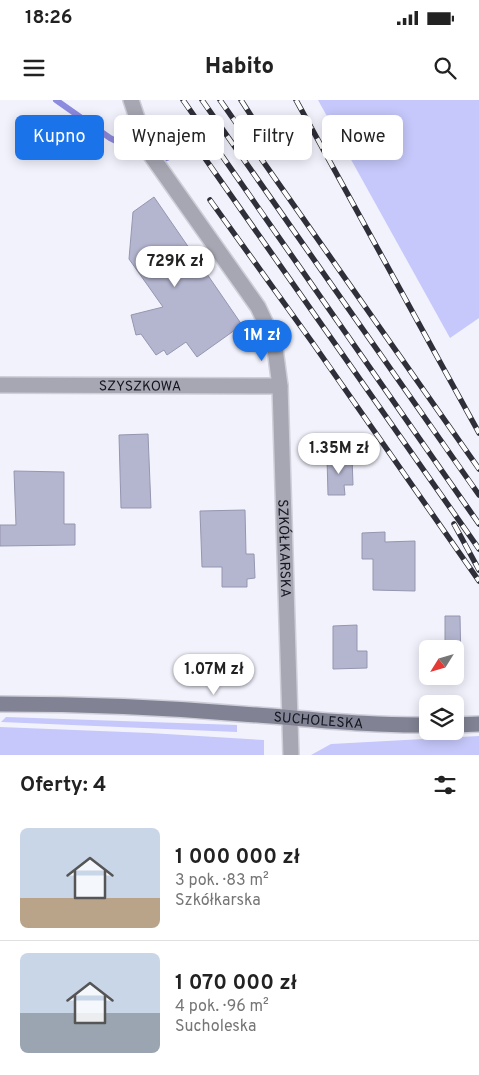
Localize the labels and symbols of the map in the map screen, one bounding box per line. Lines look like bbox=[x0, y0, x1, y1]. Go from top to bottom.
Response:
pin: 729K zł bbox=[129, 246, 221, 288]
pin: 1M zł bbox=[227, 320, 297, 362]
street label: SZYSZKOWA bbox=[99, 378, 181, 396]
pin: 1.35M zł bbox=[287, 432, 391, 475]
street label: SZKÓŁKARSKA bbox=[273, 499, 293, 598]
north arrow bbox=[419, 640, 464, 685]
pin: 1.07M zł bbox=[162, 654, 266, 696]
street label: SUCHOLESKA bbox=[273, 709, 364, 733]

